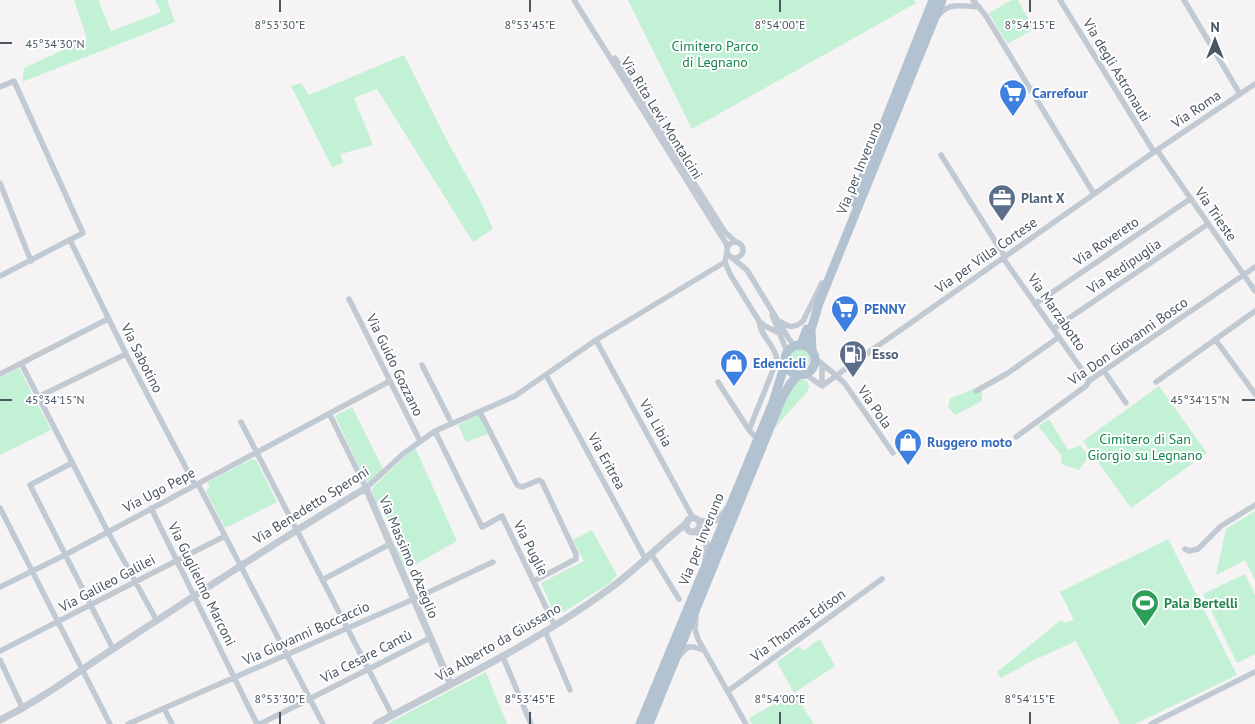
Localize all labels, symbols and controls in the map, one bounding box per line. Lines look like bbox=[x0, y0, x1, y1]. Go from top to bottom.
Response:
street label: Via degli Astronauti bbox=[1079, 14, 1155, 125]
north arrow bbox=[1190, 15, 1240, 65]
text: 8°53'30"E bbox=[255, 17, 305, 32]
text: 8°53'45"E bbox=[505, 17, 555, 32]
text: 8°54'00"E bbox=[755, 17, 805, 32]
text: 8°54'15"E bbox=[1005, 17, 1055, 32]
text: N bbox=[1210, 18, 1220, 36]
text: 45°34'30"N bbox=[25, 36, 85, 51]
park label: Cimitero Parco di Legnano bbox=[671, 37, 759, 71]
street label: Via Rita Levi Montalcini bbox=[617, 53, 707, 182]
supermarket icon: Carrefour bbox=[998, 78, 1028, 117]
place label: Carrefour bbox=[1032, 84, 1088, 102]
street label: Via Roma bbox=[1167, 86, 1224, 133]
street label: Via per Inveruno bbox=[832, 119, 886, 218]
office icon: Plant X bbox=[987, 183, 1017, 222]
street label: Via Trieste bbox=[1190, 183, 1241, 244]
place label: Plant X bbox=[1021, 189, 1065, 207]
street label: Via per Villa Cortese bbox=[931, 213, 1041, 298]
street label: Via Rovereto bbox=[1069, 213, 1142, 270]
street label: Via Redipuglia bbox=[1083, 235, 1165, 298]
street label: Via Marzabotto bbox=[1023, 269, 1090, 354]
street label: Via Don Giovanni Bosco bbox=[1064, 293, 1191, 390]
supermarket icon: PENNY bbox=[830, 294, 860, 333]
place label: PENNY bbox=[864, 300, 907, 318]
street label: Via Guido Gozzano bbox=[362, 310, 428, 419]
street label: Via Sabotino bbox=[116, 319, 167, 396]
fuel station icon: Esso bbox=[838, 339, 868, 378]
place label: Esso bbox=[872, 345, 899, 363]
shop icon: Edencicli bbox=[719, 348, 749, 387]
place label: Edencicli bbox=[753, 354, 807, 372]
street label: Via Pola bbox=[853, 381, 896, 432]
text: 45°34'15"N bbox=[25, 392, 85, 407]
text: 45°34'15"N bbox=[1170, 392, 1230, 407]
street label: Via Libia bbox=[635, 395, 676, 450]
shop icon: Ruggero moto bbox=[893, 427, 923, 466]
street label: Via Eritrea bbox=[584, 429, 630, 493]
park label: Cimitero di San Giorgio su Legnano bbox=[1088, 430, 1202, 464]
place label: Ruggero moto bbox=[927, 433, 1013, 451]
street label: Via Benedetto Speroni bbox=[249, 462, 372, 549]
street label: Via Ugo Pepe bbox=[119, 463, 198, 517]
street label: Via per Inveruno bbox=[674, 490, 728, 589]
street label: Via Massimo d'Azeglio bbox=[375, 492, 443, 621]
street label: Via Puglie bbox=[509, 516, 553, 579]
street label: Via Guglielmo Marconi bbox=[164, 518, 240, 649]
street label: Via Galileo Galilei bbox=[55, 550, 158, 616]
street label: Via Thomas Edison bbox=[746, 585, 849, 666]
sports icon: Pala Bertelli bbox=[1130, 588, 1160, 627]
place label: Pala Bertelli bbox=[1164, 594, 1238, 612]
street label: Via Giovanni Boccaccio bbox=[239, 597, 372, 669]
street label: Via Alberto da Giussano bbox=[431, 599, 564, 686]
street label: Via Cesare Cantù bbox=[316, 625, 415, 687]
text: 8°53'30"E bbox=[255, 691, 305, 706]
text: 8°53'45"E bbox=[505, 691, 555, 706]
text: 8°54'00"E bbox=[755, 691, 805, 706]
text: 8°54'15"E bbox=[1005, 691, 1055, 706]

